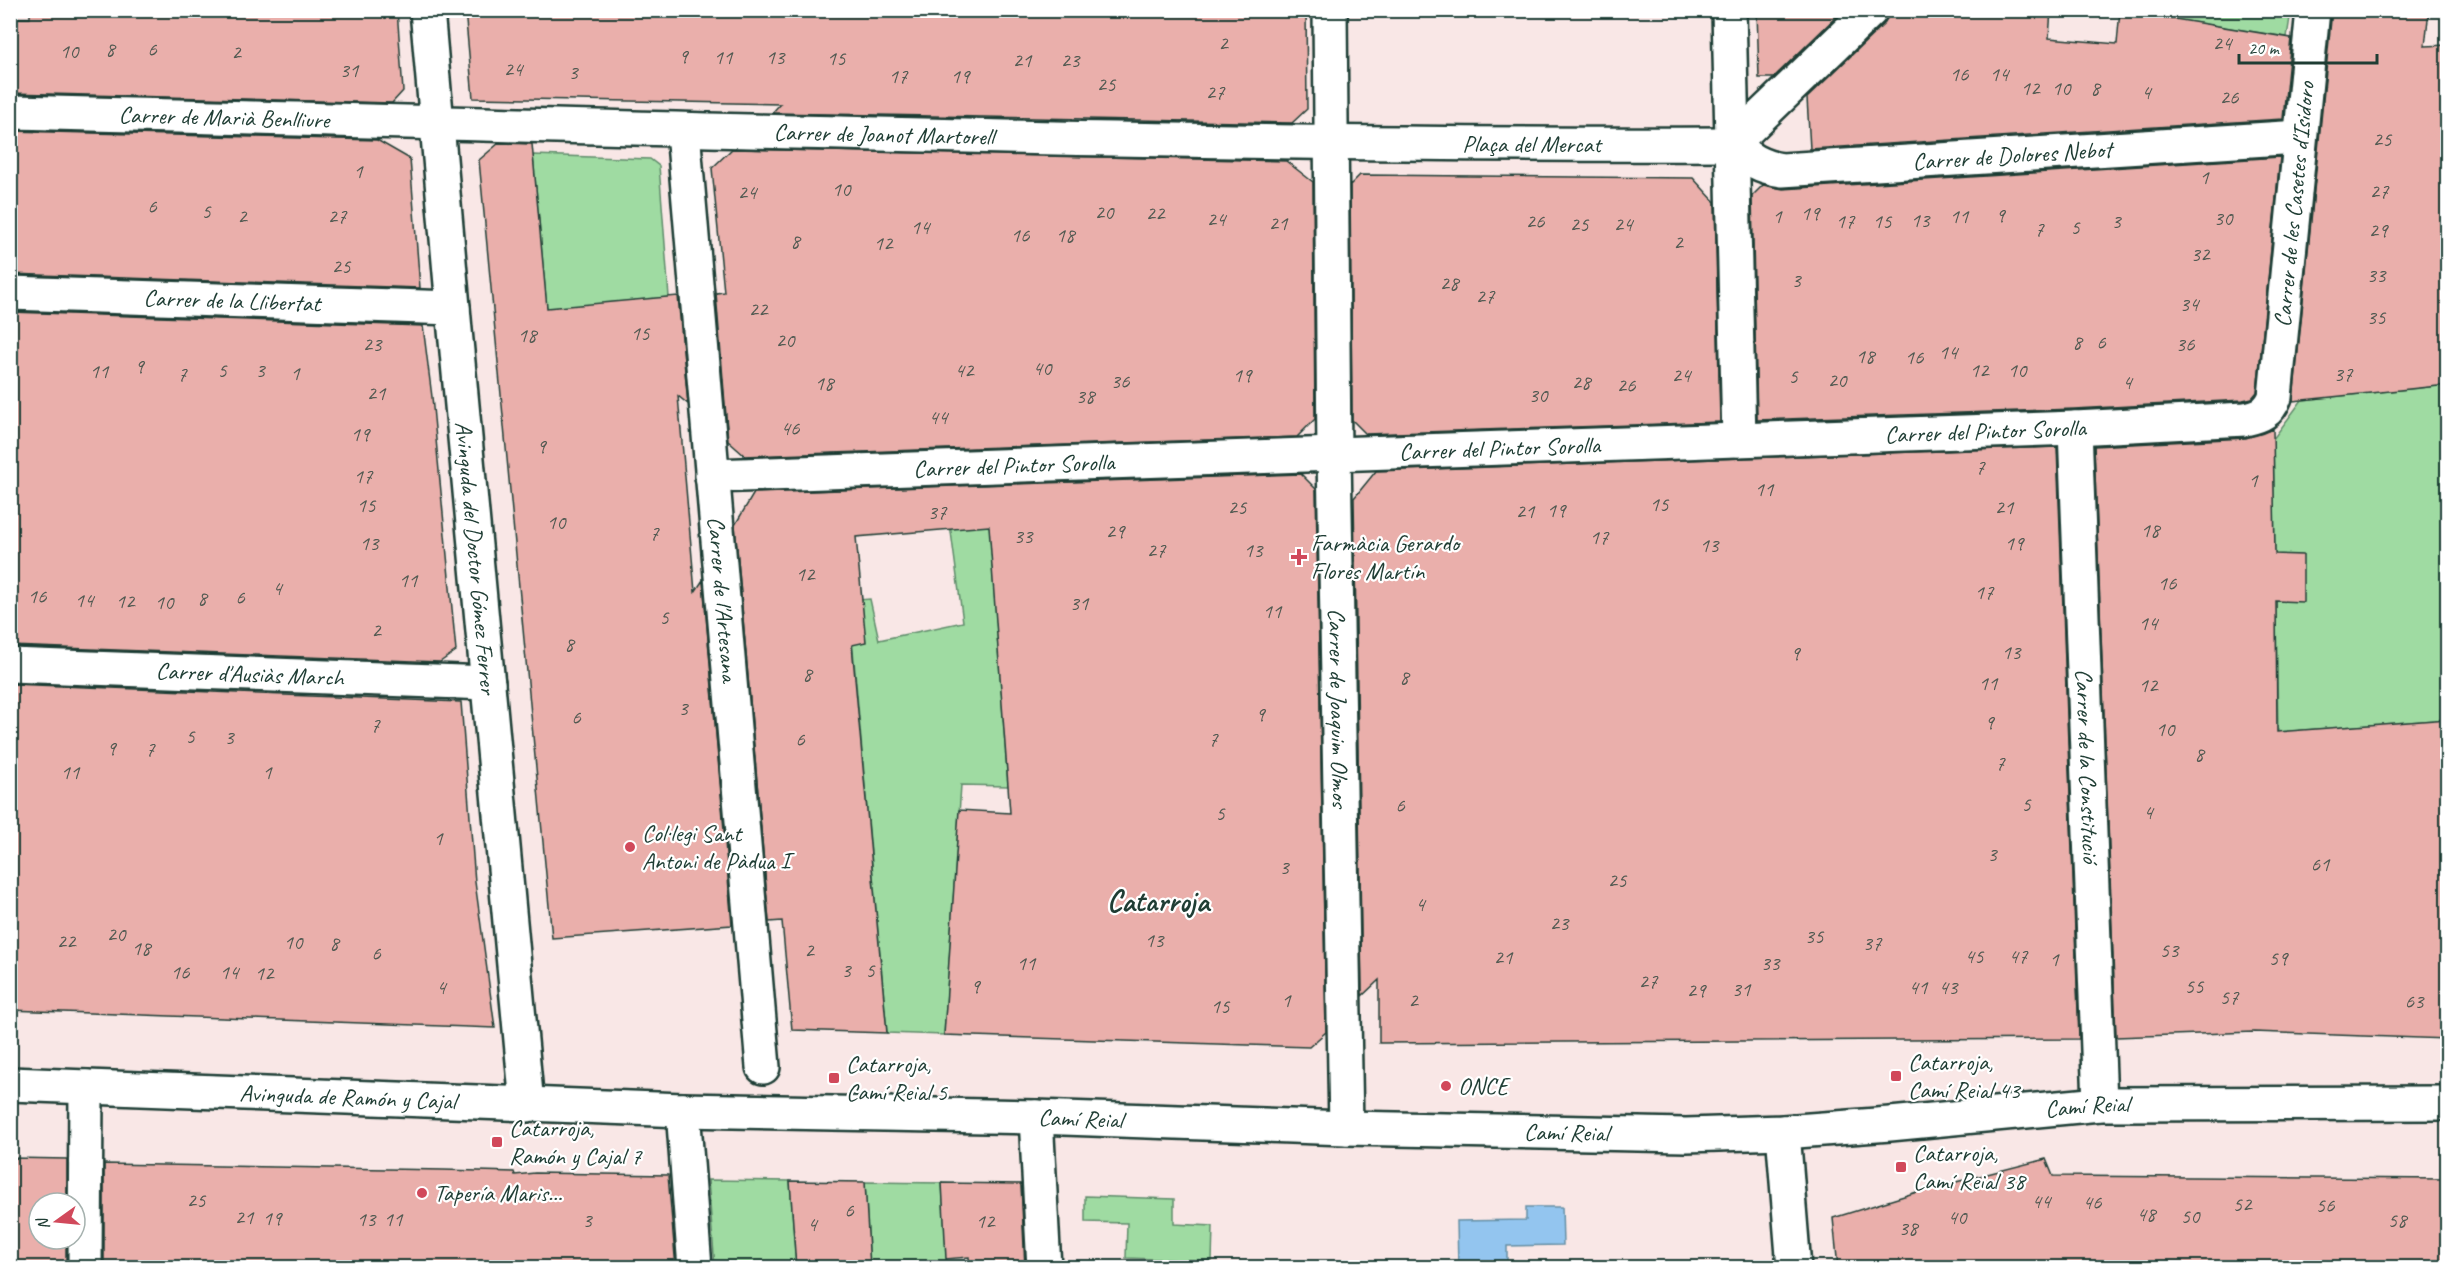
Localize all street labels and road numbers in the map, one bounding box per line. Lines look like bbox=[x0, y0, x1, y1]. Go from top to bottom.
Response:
street label: Carrer de les Casetes d'Isidoro bbox=[2267, 79, 2321, 328]
street label: Carrer de Marià Benlliure bbox=[118, 100, 332, 135]
street label: Carrer de Joanot Martorell bbox=[773, 117, 998, 152]
street label: Plaça del Mercat bbox=[1462, 129, 1603, 159]
street label: Carrer de Dolores Nebot bbox=[1912, 134, 2116, 177]
street label: Carrer de la Llibertat bbox=[143, 283, 323, 319]
street label: Carrer del Pintor Sorolla bbox=[1884, 412, 2088, 450]
street label: Avinguda del Doctor Gómez Ferrer bbox=[449, 420, 504, 698]
street label: Carrer del Pintor Sorolla bbox=[1398, 430, 1602, 467]
street label: Carrer del Pintor Sorolla bbox=[913, 447, 1116, 484]
street label: Carrer de l'Artesana bbox=[701, 515, 745, 685]
street label: Carrer de Joaquim Olmos bbox=[1322, 608, 1355, 810]
street label: Carrer d'Ausiàs March bbox=[155, 656, 346, 693]
street label: Carrer de la Constitució bbox=[2069, 668, 2106, 867]
street label: Avinguda de Ramón y Cajal bbox=[239, 1078, 460, 1116]
street label: Camí Reial bbox=[2043, 1088, 2133, 1124]
street label: Camí Reial bbox=[1038, 1102, 1127, 1135]
street label: Camí Reial bbox=[1524, 1117, 1613, 1148]

